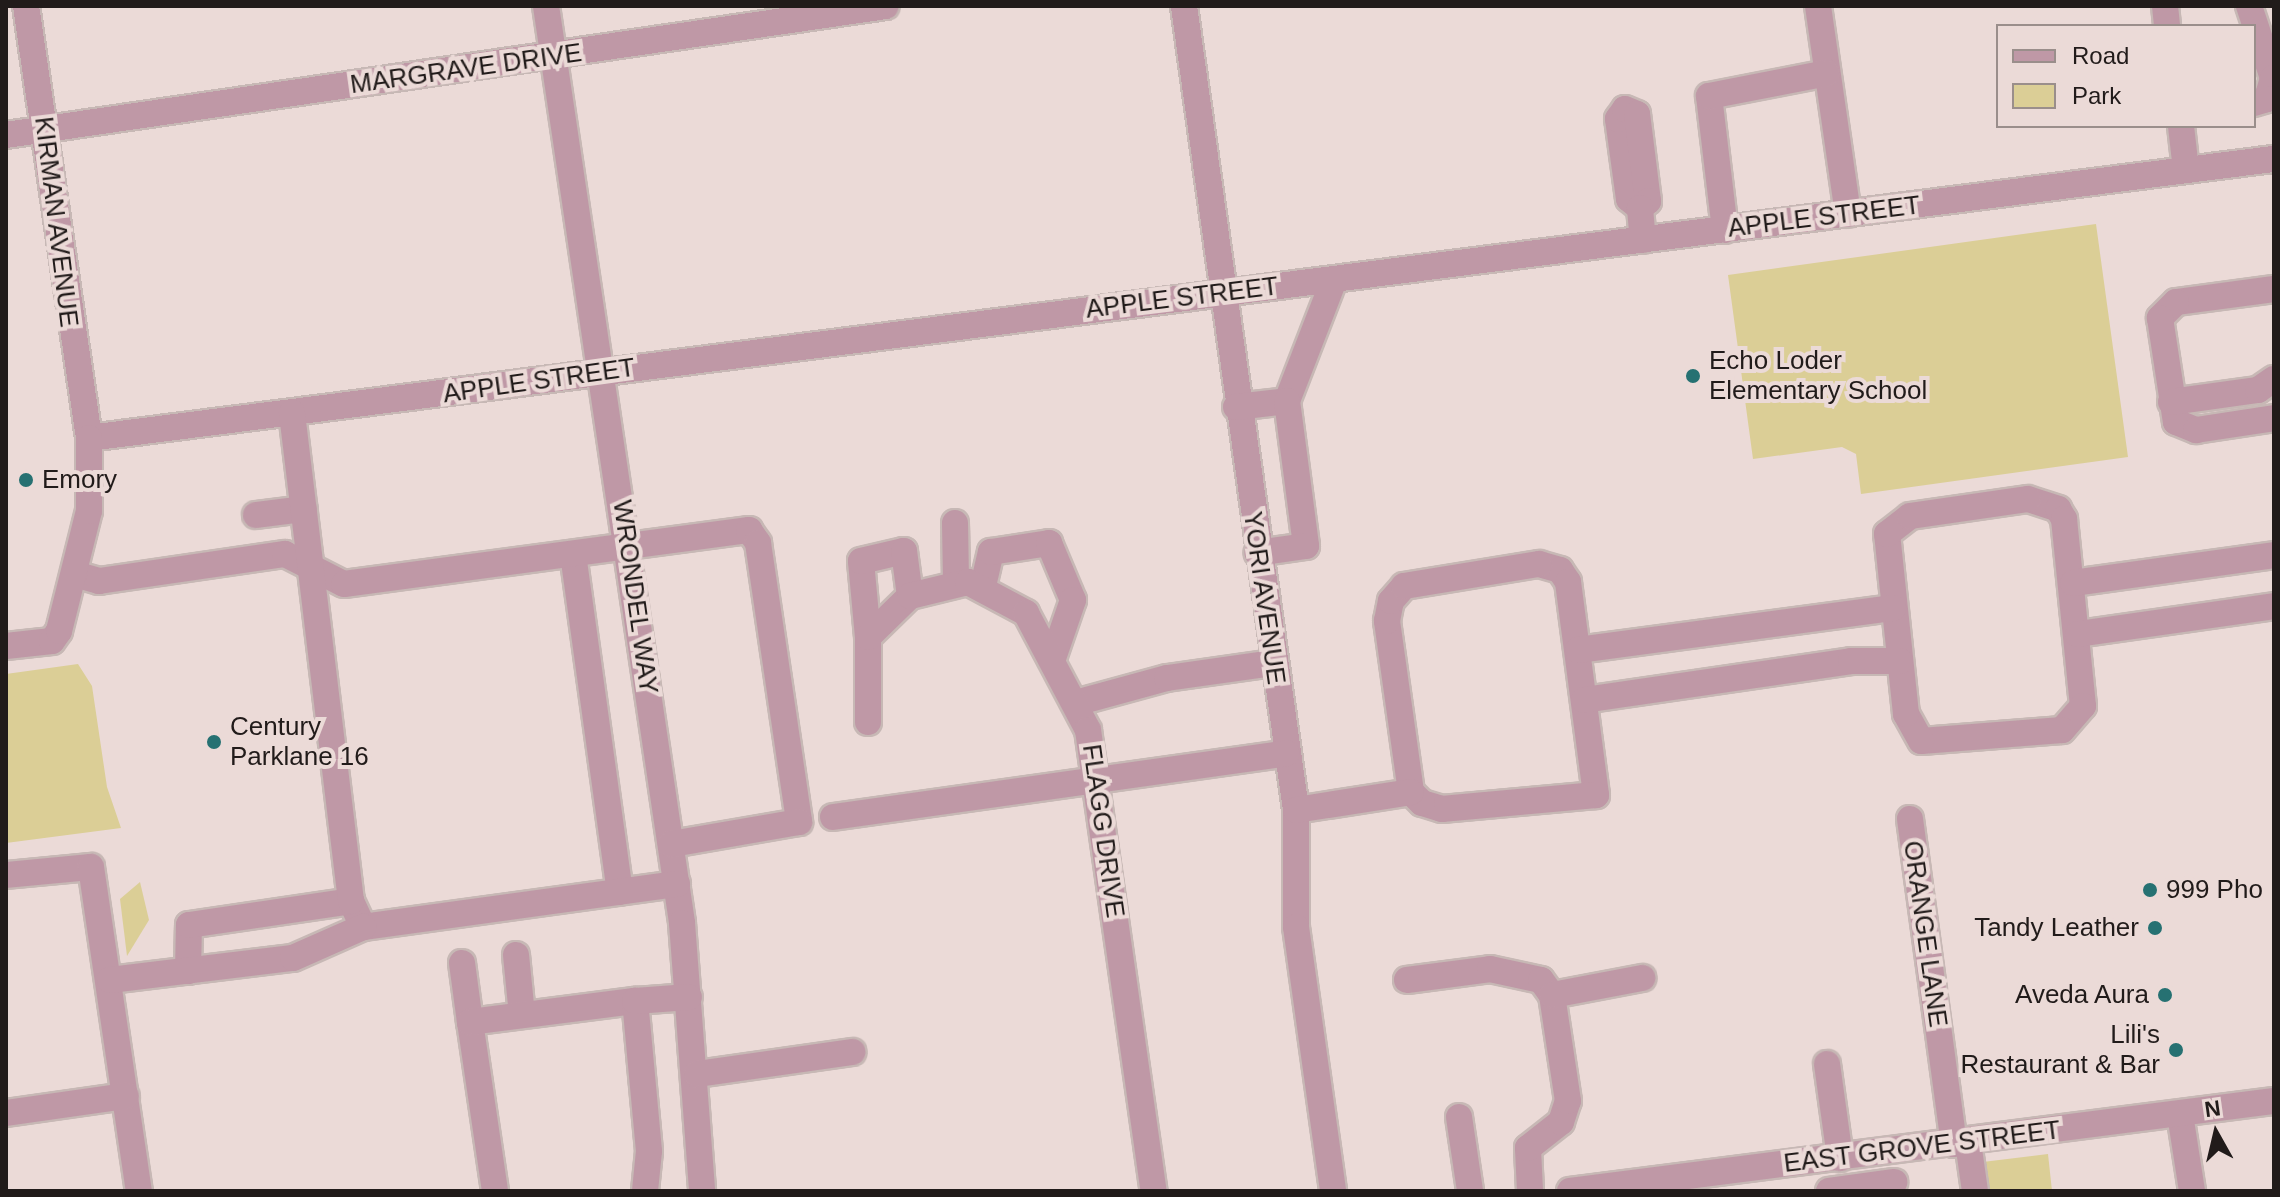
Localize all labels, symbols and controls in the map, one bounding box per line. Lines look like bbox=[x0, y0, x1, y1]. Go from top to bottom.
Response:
legend bbox=[1996, 24, 2256, 128]
street label: MARGRAVE DRIVE bbox=[348, 37, 584, 101]
text: Road bbox=[2072, 42, 2129, 69]
text: Park bbox=[2072, 82, 2121, 109]
street label: KIRMAN AVENUE bbox=[28, 114, 84, 330]
street label: APPLE STREET bbox=[1726, 190, 1922, 244]
street label: APPLE STREET bbox=[1084, 271, 1280, 325]
place label: Echo Loder Elementary School bbox=[1709, 345, 1927, 406]
street label: APPLE STREET bbox=[441, 352, 637, 410]
marker: Echo Loder Elementary School bbox=[1684, 367, 1702, 385]
place label: Emory bbox=[42, 464, 117, 496]
marker: Emory bbox=[17, 471, 35, 489]
street label: WRONDEL WAY bbox=[606, 498, 664, 696]
street label: YORI AVENUE bbox=[1236, 509, 1292, 687]
place label: Century Parklane 16 bbox=[230, 711, 369, 772]
marker: Century Parklane 16 bbox=[205, 733, 223, 751]
street label: FLAGG DRIVE bbox=[1075, 742, 1131, 920]
street label: ORANGE LANE bbox=[1896, 839, 1954, 1029]
place label: 999 Pho bbox=[2166, 874, 2263, 906]
marker: 999 Pho bbox=[2141, 881, 2159, 899]
place label: Tandy Leather bbox=[1974, 912, 2139, 944]
marker: Tandy Leather bbox=[2146, 919, 2164, 937]
place label: Aveda Aura bbox=[2014, 979, 2149, 1011]
marker: Aveda Aura bbox=[2156, 986, 2174, 1004]
place label: Lili's Restaurant & Bar bbox=[1961, 1019, 2160, 1080]
marker: Lili's Restaurant & Bar bbox=[2167, 1041, 2185, 1059]
north arrow bbox=[2176, 1093, 2256, 1173]
text: N bbox=[2203, 1095, 2222, 1122]
street label: EAST GROVE STREET bbox=[1782, 1115, 2062, 1179]

